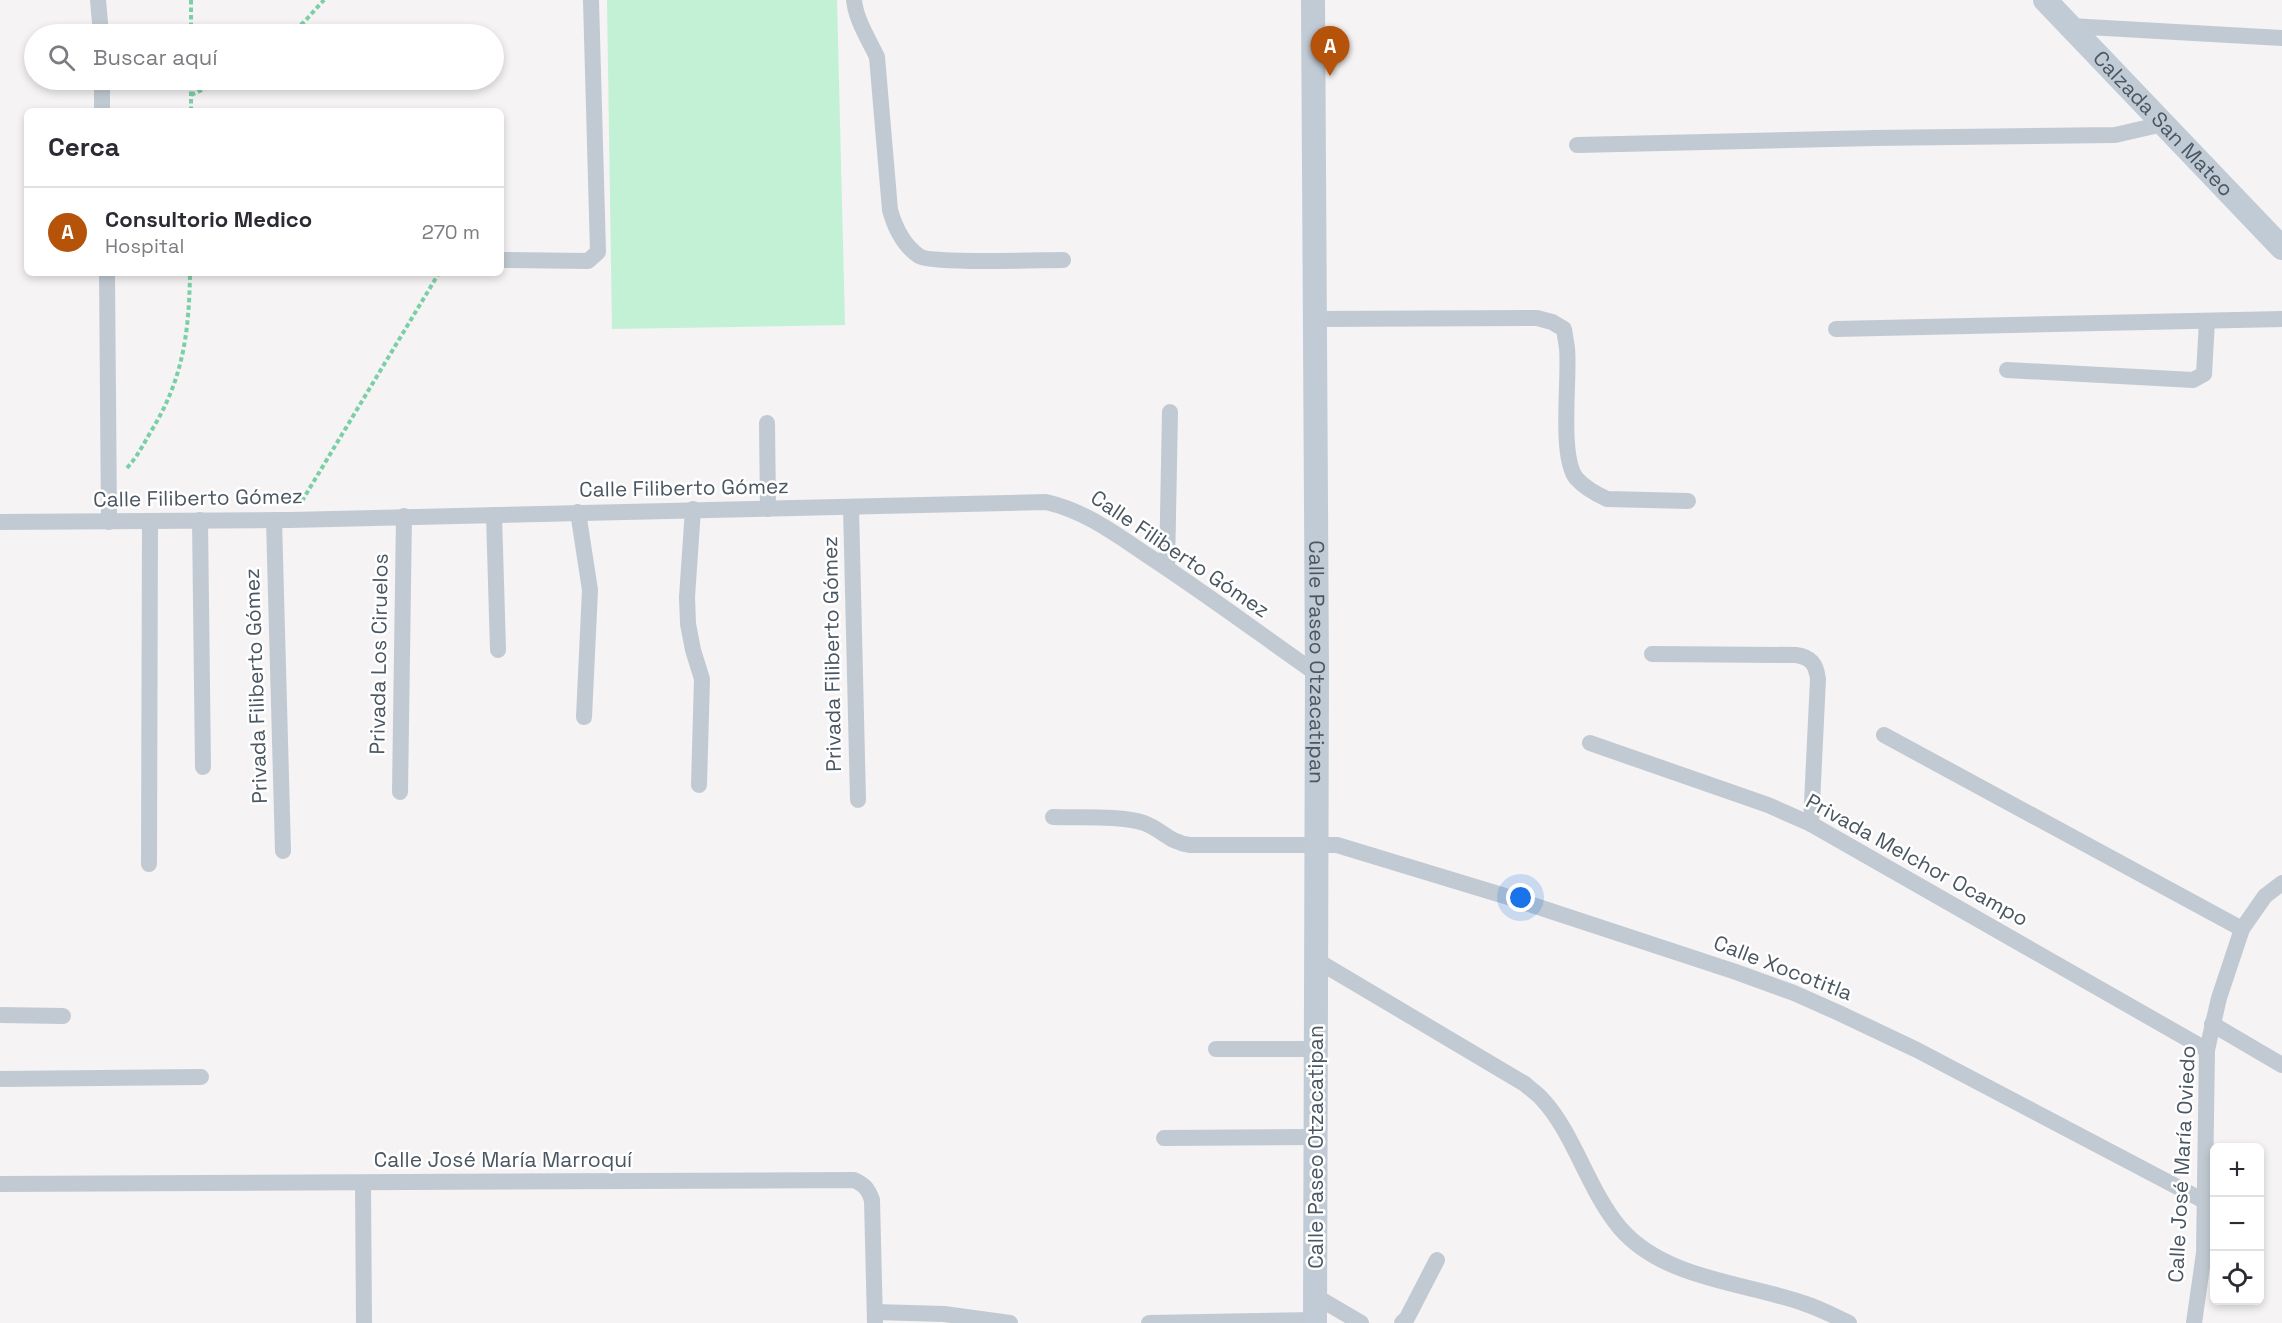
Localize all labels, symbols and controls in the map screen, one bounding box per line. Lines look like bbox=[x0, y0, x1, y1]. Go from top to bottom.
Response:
search box bbox=[24, 24, 504, 90]
pin: A bbox=[1310, 26, 1350, 76]
icon: search bbox=[45, 41, 78, 74]
text: Buscar aquí bbox=[93, 43, 218, 71]
street label: Calzada San Mateo bbox=[2087, 45, 2240, 202]
text: Cerca bbox=[48, 130, 120, 164]
text: Consultorio Medico bbox=[105, 205, 312, 233]
text: A bbox=[61, 219, 74, 245]
text: 270 m bbox=[422, 219, 480, 245]
text: Hospital bbox=[105, 233, 184, 259]
street label: Calle Filiberto Gómez bbox=[579, 472, 789, 503]
street label: Calle Filiberto Gómez bbox=[93, 482, 303, 513]
street label: Calle Filiberto Gómez bbox=[1086, 484, 1275, 623]
street label: Privada Filiberto Gómez bbox=[816, 536, 847, 772]
street label: Calle Paseo Otzacatipan bbox=[1303, 540, 1331, 784]
street label: Privada Los Ciruelos bbox=[363, 553, 394, 755]
street label: Privada Filiberto Gómez bbox=[238, 568, 273, 804]
street label: Privada Melchor Ocampo bbox=[1801, 787, 2033, 932]
your location bbox=[1506, 883, 1535, 912]
street label: Calle Xocotitla bbox=[1710, 929, 1856, 1006]
street label: Calle Paseo Otzacatipan bbox=[1302, 1025, 1329, 1269]
street label: Calle José María Oviedo bbox=[2162, 1045, 2201, 1283]
map controls bbox=[2210, 1143, 2264, 1305]
button: + bbox=[2210, 1143, 2264, 1197]
street label: Calle José María Marroquí bbox=[374, 1146, 633, 1173]
button: − bbox=[2210, 1197, 2264, 1251]
button: locate bbox=[2210, 1251, 2264, 1305]

